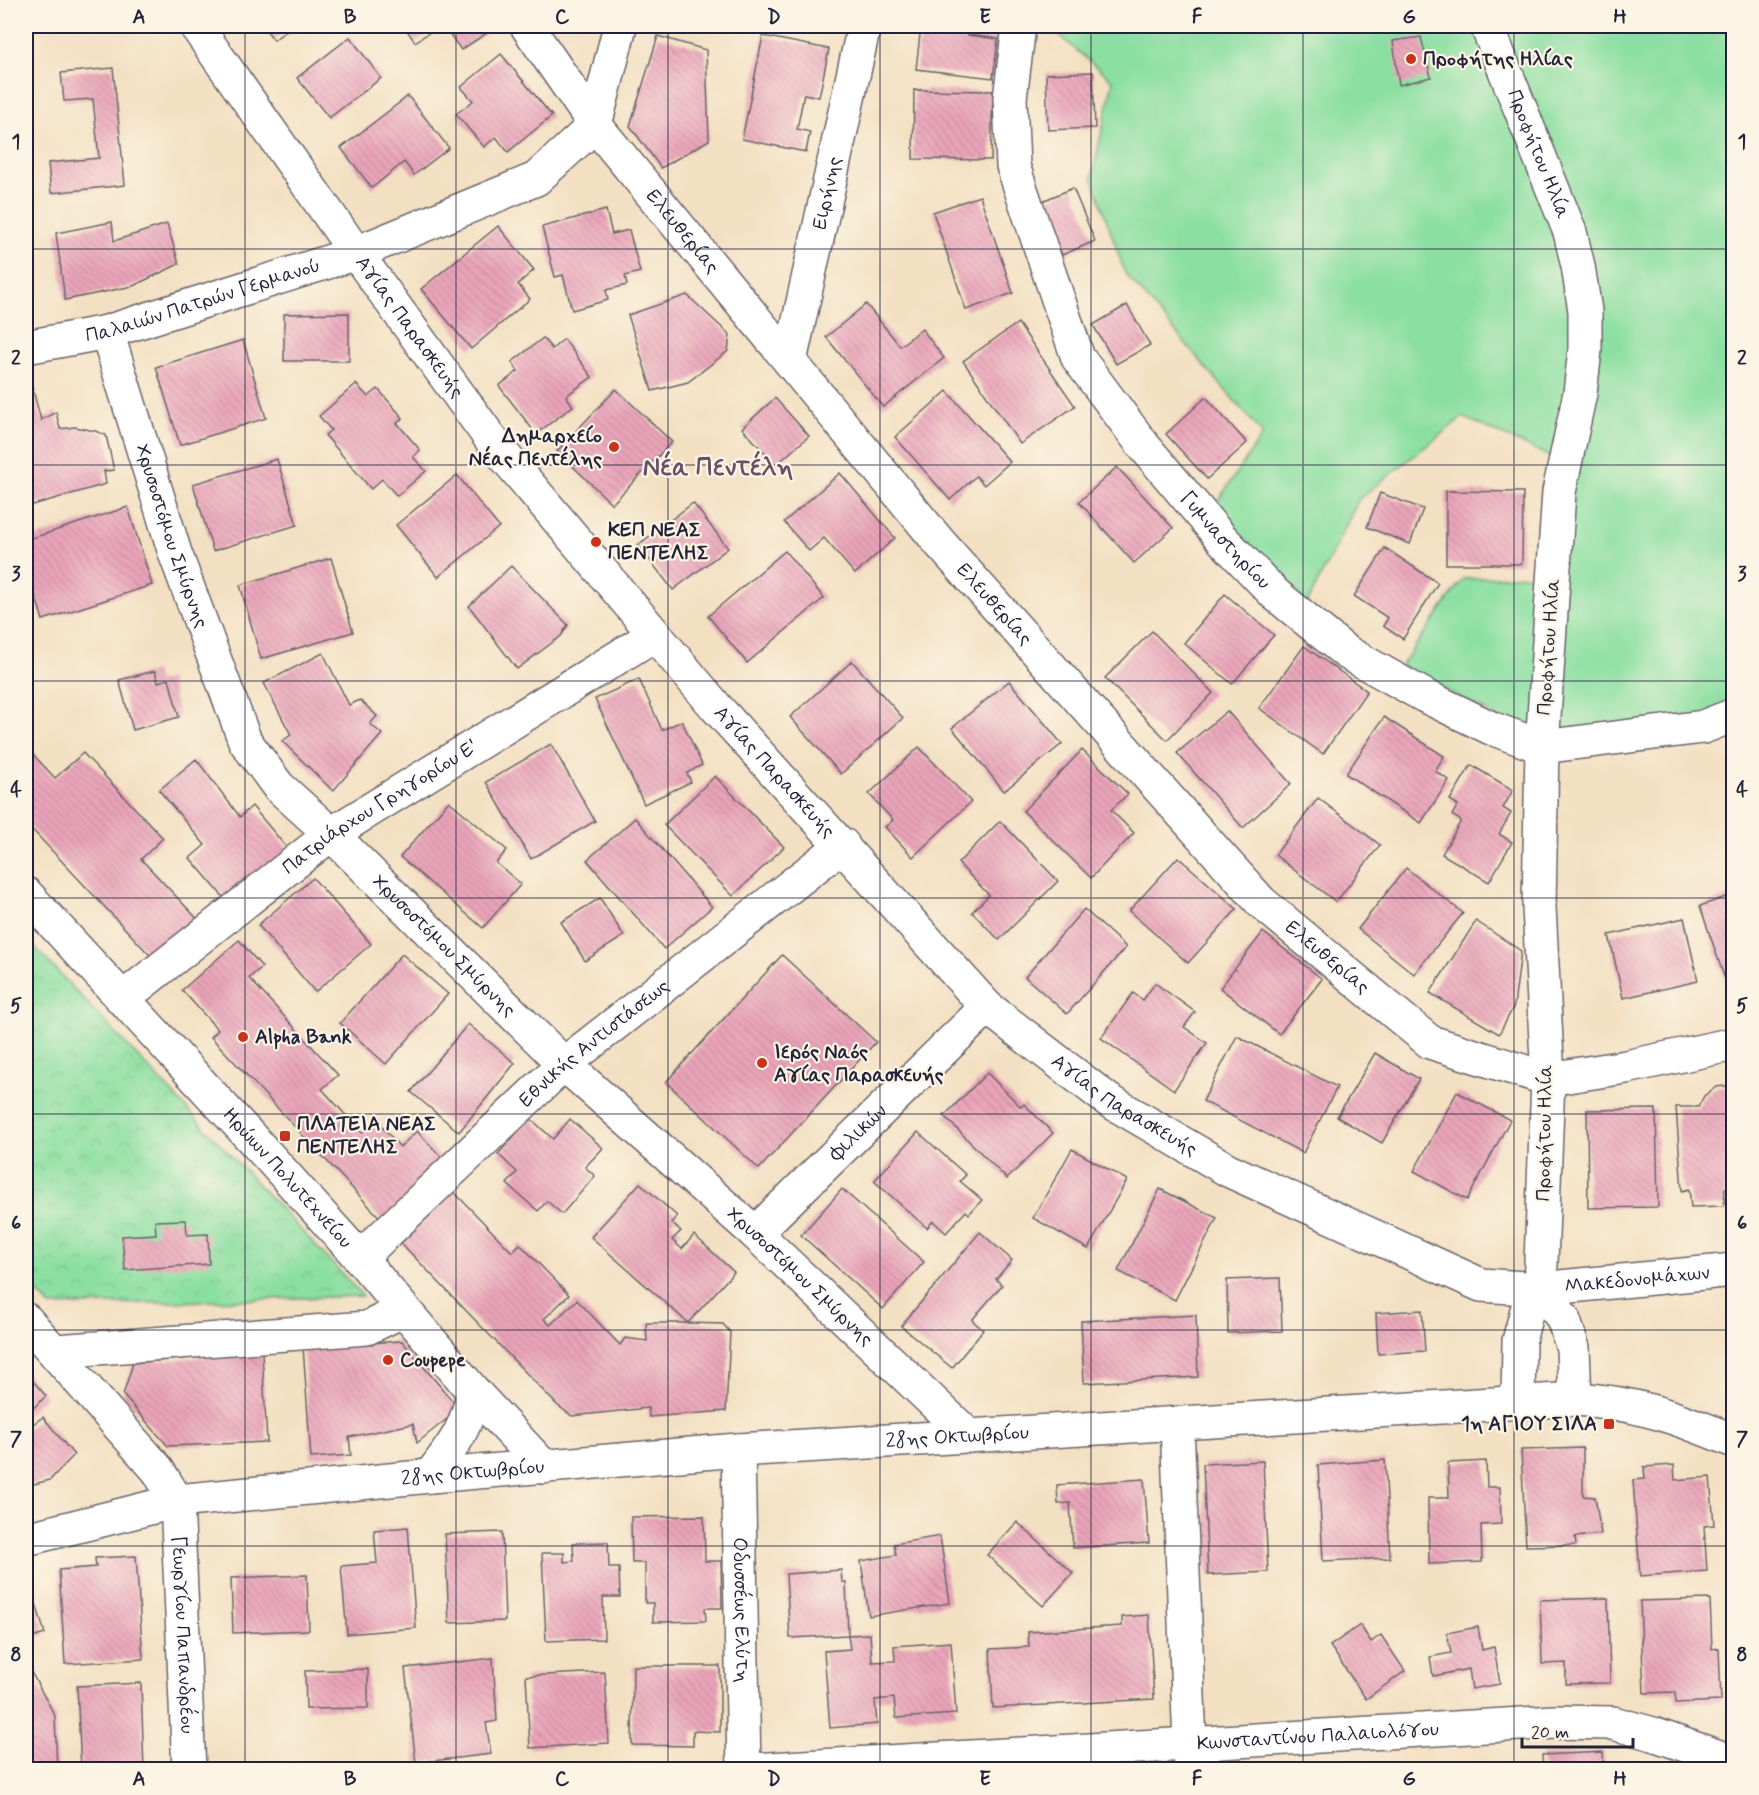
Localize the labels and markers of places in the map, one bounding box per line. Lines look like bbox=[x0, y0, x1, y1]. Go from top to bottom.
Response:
place label: Προφήτης Ηλίας bbox=[1423, 46, 1573, 73]
marker: Προφήτης Ηλίας bbox=[1404, 52, 1418, 66]
place label: Δημαρχείο Νέας Πεντέλης bbox=[469, 423, 602, 473]
marker: Δημαρχείο Νέας Πεντέλης bbox=[607, 440, 621, 454]
place label: ΚΕΠ ΝΕΑΣ ΠΕΝΤΕΛΗΣ bbox=[608, 517, 709, 567]
marker: ΚΕΠ ΝΕΑΣ ΠΕΝΤΕΛΗΣ bbox=[589, 535, 603, 549]
place label: Alpha Bank bbox=[255, 1024, 352, 1051]
marker: Alpha Bank bbox=[236, 1030, 250, 1044]
place label: Ιερός Ναός Αγίας Παρασκευής bbox=[774, 1039, 944, 1089]
marker: Ιερός Ναός Αγίας Παρασκευής bbox=[755, 1056, 769, 1070]
place label: ΠΛΑΤΕΙΑ ΝΕΑΣ ΠΕΝΤΕΛΗΣ bbox=[297, 1111, 436, 1161]
marker: ΠΛΑΤΕΙΑ ΝΕΑΣ ΠΕΝΤΕΛΗΣ bbox=[278, 1129, 292, 1143]
place label: Coupepe bbox=[400, 1347, 466, 1374]
marker: Coupepe bbox=[381, 1353, 395, 1367]
place label: 1η ΑΓΙΟΥ ΣΙΛΑ bbox=[1461, 1411, 1597, 1438]
marker: 1η ΑΓΙΟΥ ΣΙΛΑ bbox=[1602, 1417, 1616, 1431]

